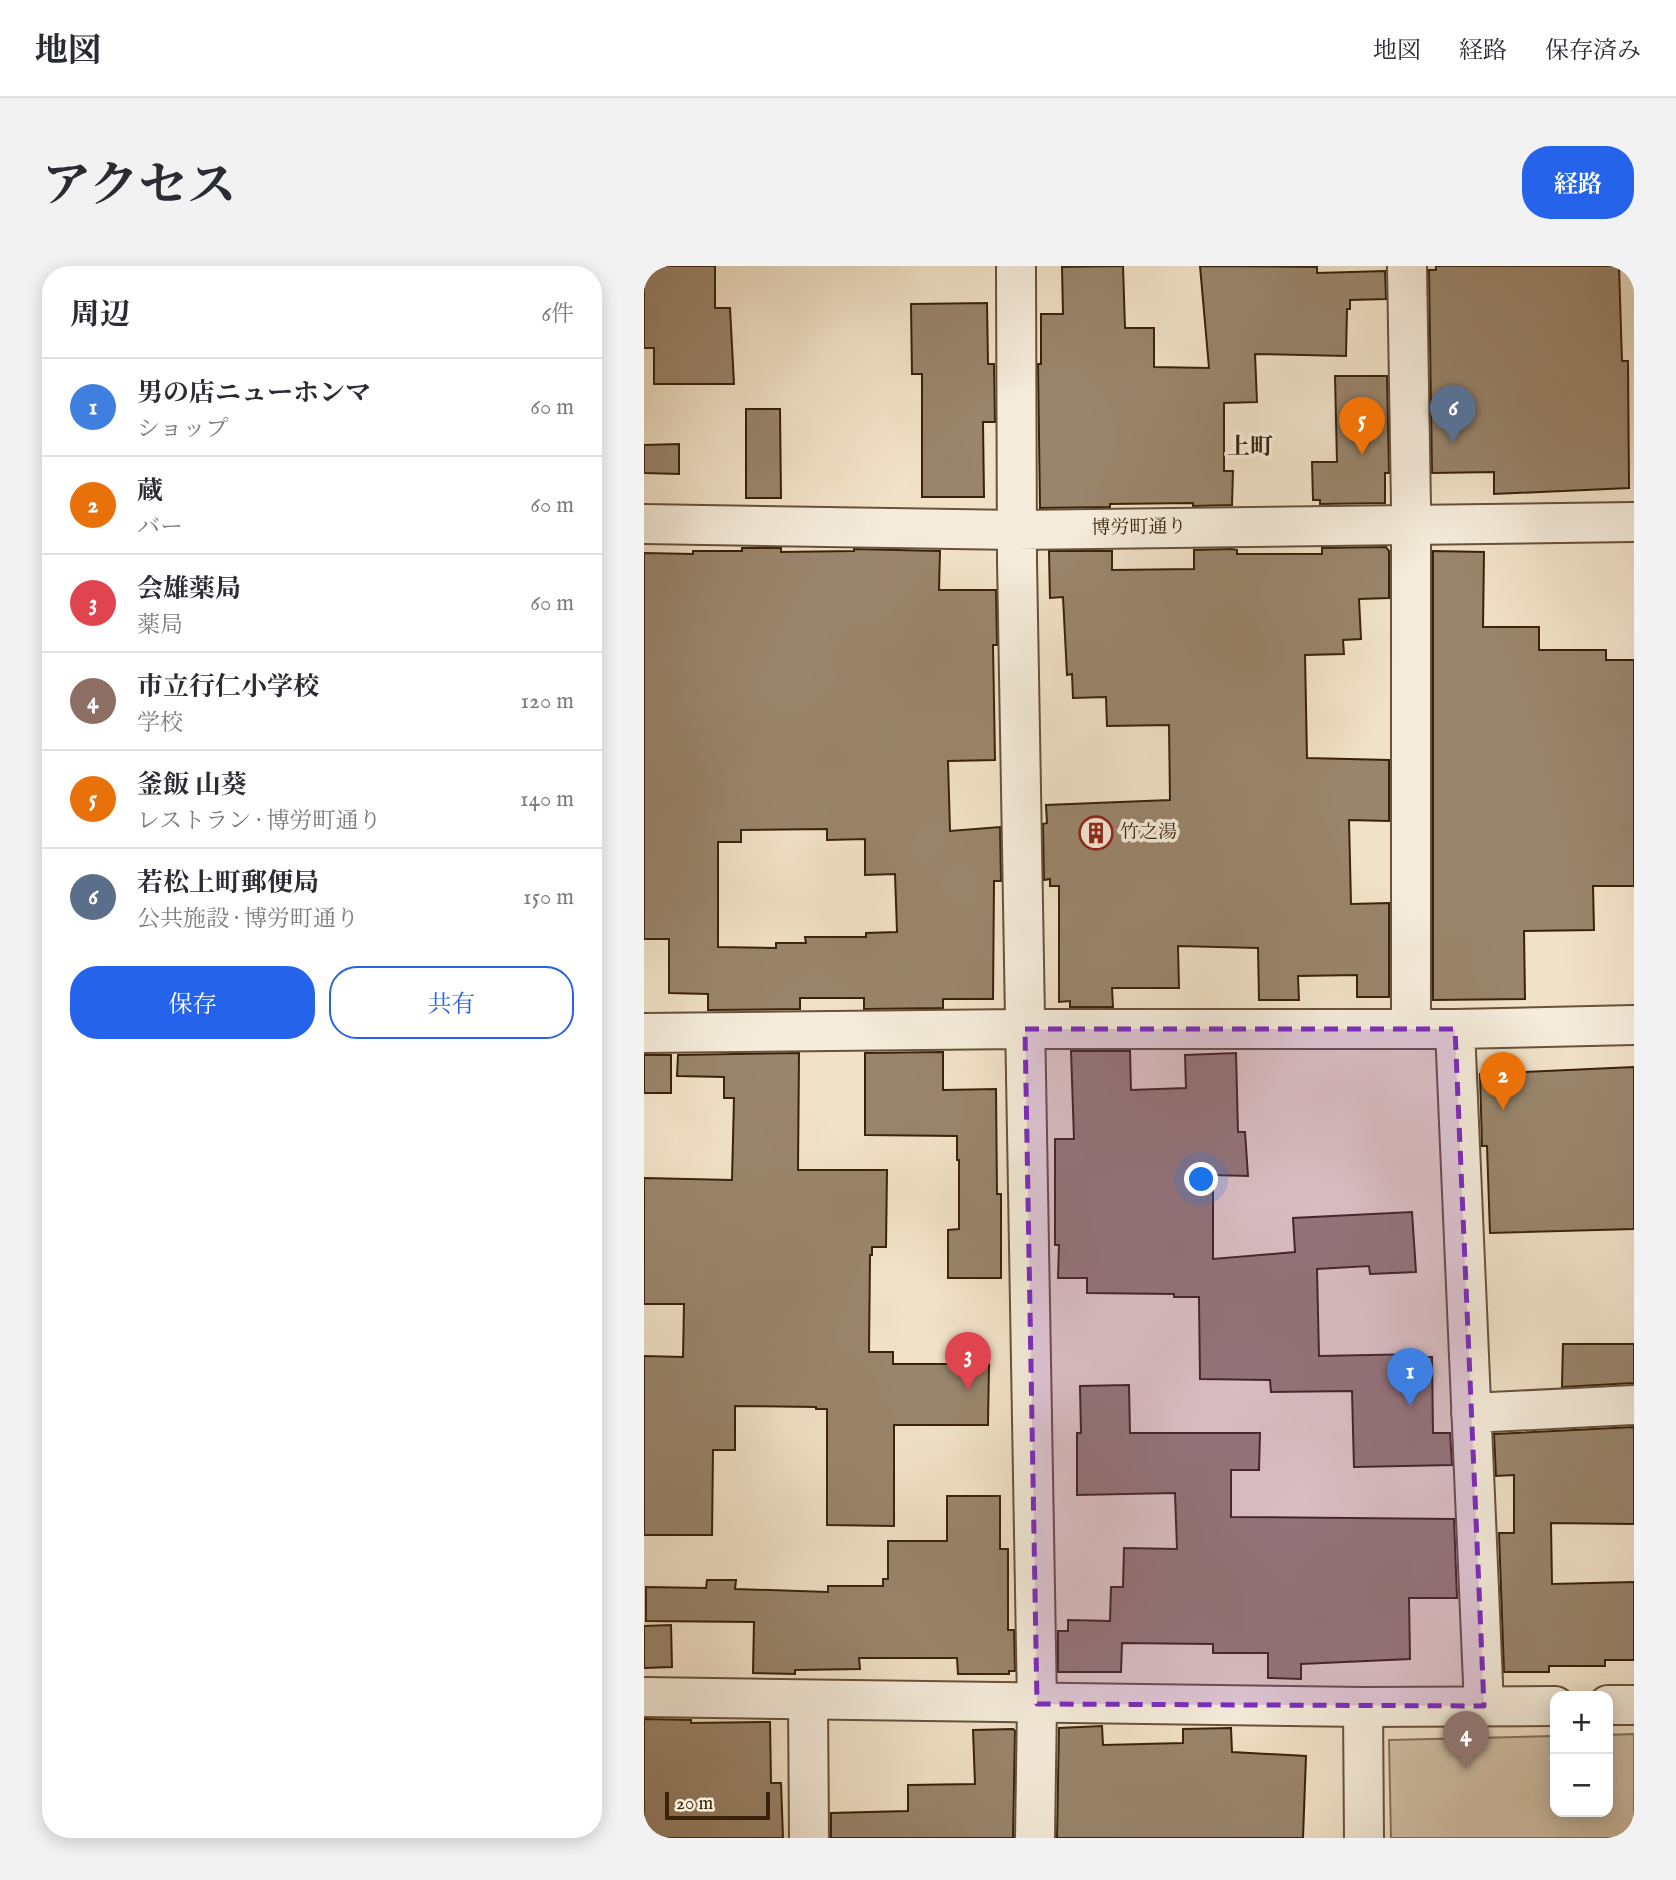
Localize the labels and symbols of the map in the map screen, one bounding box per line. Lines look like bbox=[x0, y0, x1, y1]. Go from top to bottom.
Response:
pin: 6 bbox=[1430, 385, 1476, 443]
pin: 5 bbox=[1339, 397, 1385, 455]
district label: 上町 bbox=[1227, 433, 1273, 462]
street label: 博労町通り bbox=[1091, 515, 1187, 541]
building icon: 竹之湯 bbox=[1077, 814, 1115, 852]
place label: 竹之湯 bbox=[1120, 821, 1177, 845]
pin: 2 bbox=[1480, 1052, 1526, 1110]
your location bbox=[1184, 1162, 1218, 1196]
pin: 3 bbox=[945, 1332, 991, 1390]
pin: 1 bbox=[1387, 1348, 1433, 1406]
pin: 4 bbox=[1443, 1711, 1489, 1769]
scale bar bbox=[665, 1789, 770, 1821]

